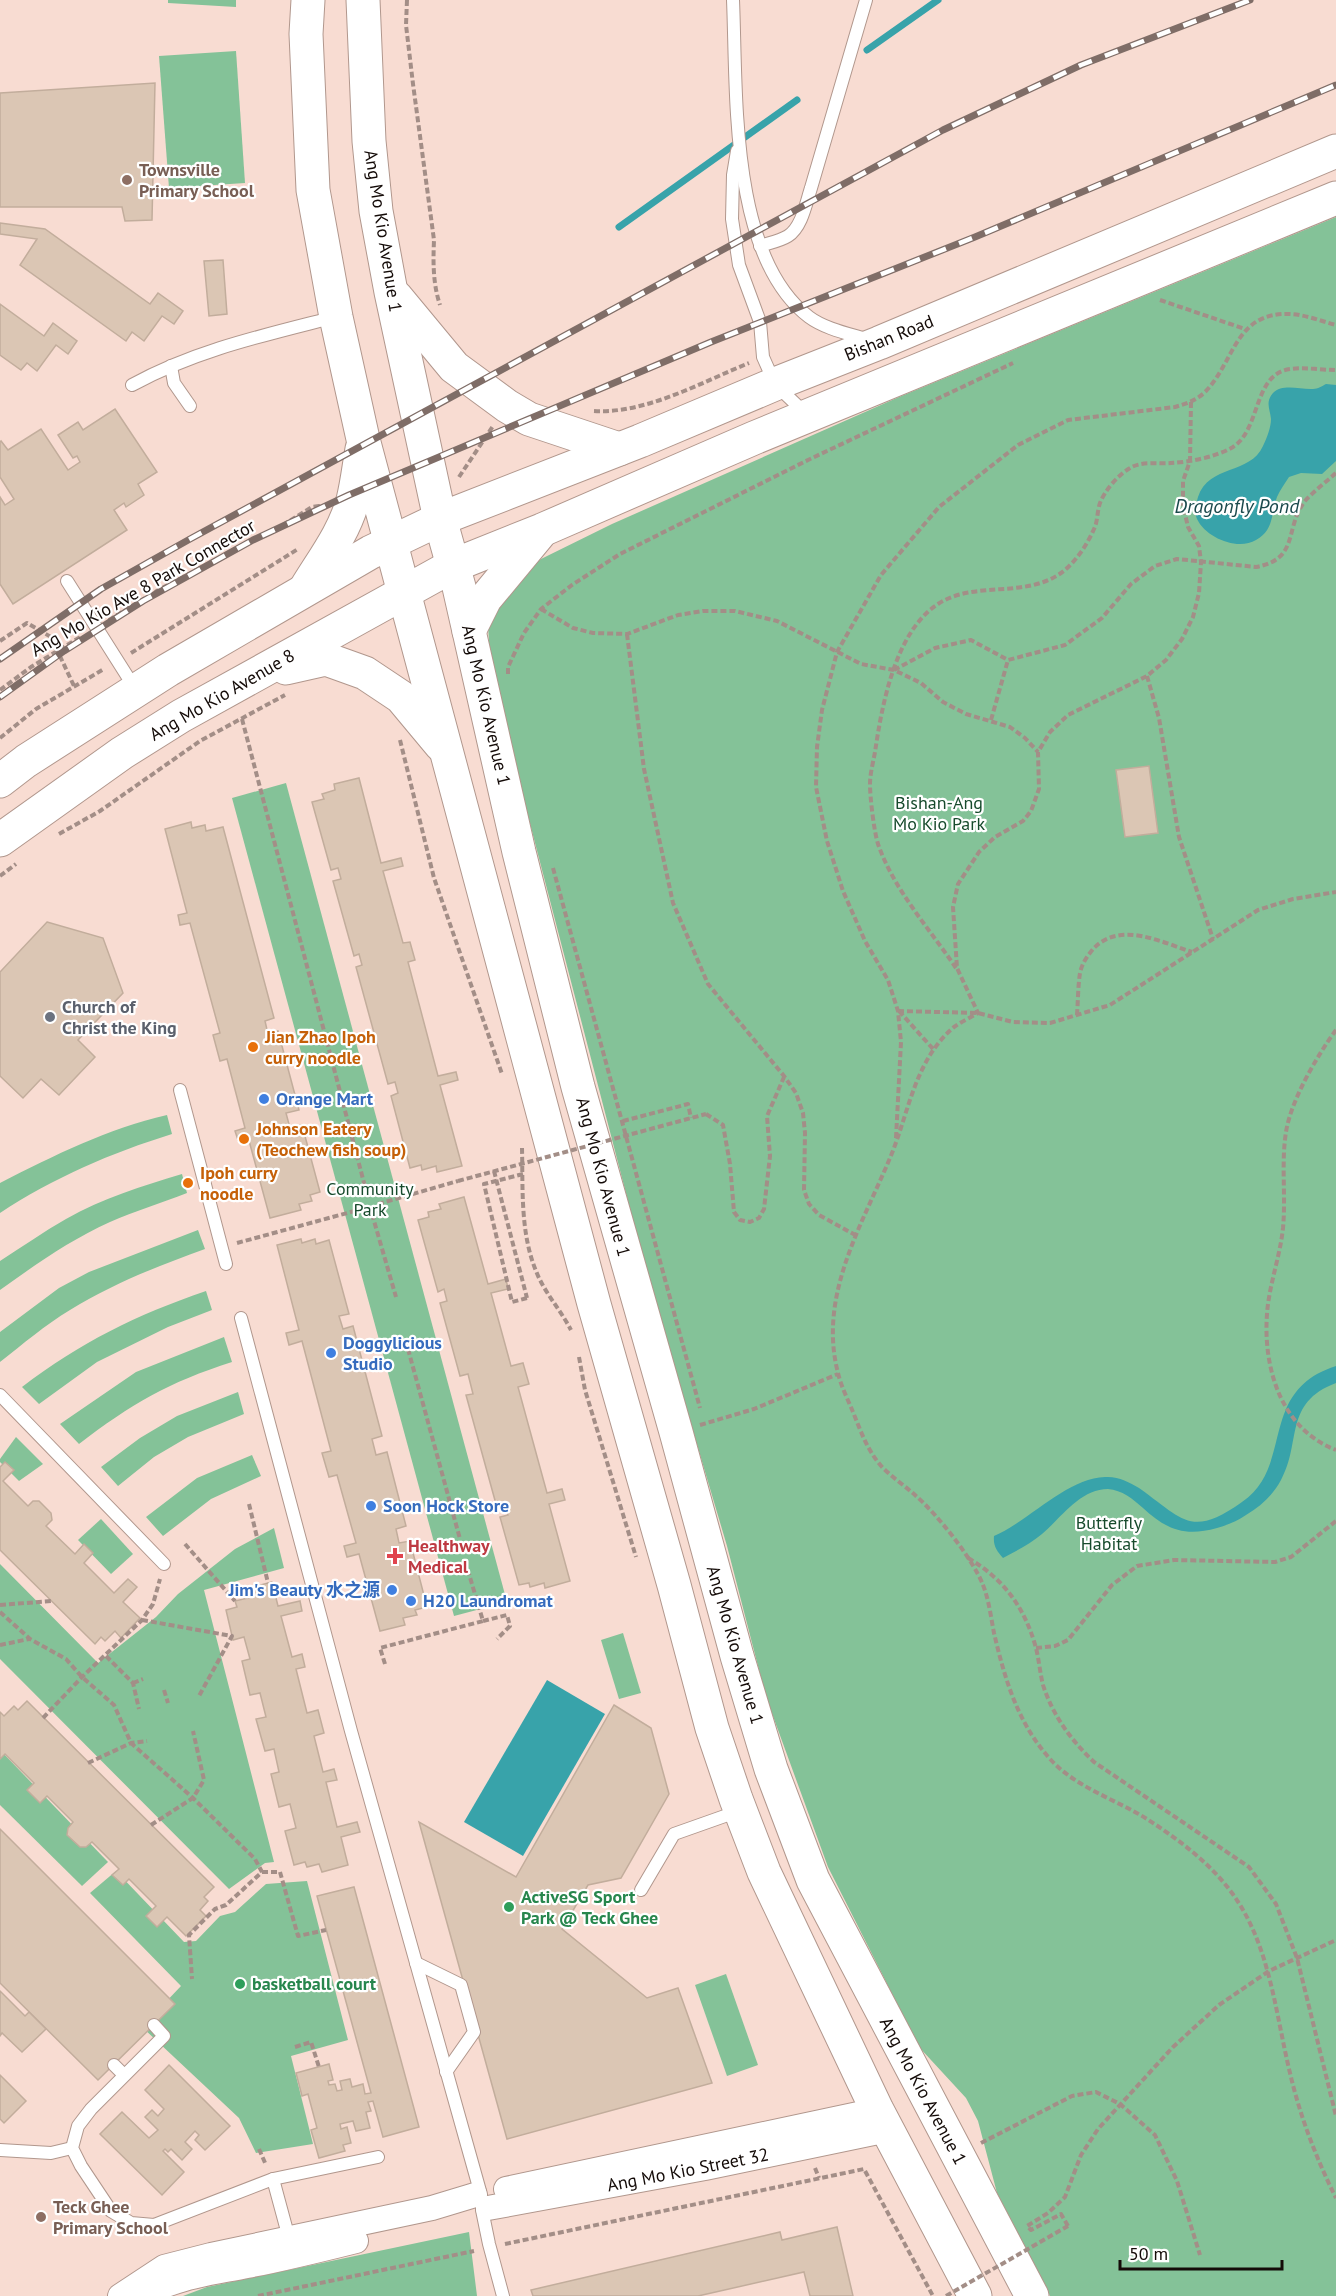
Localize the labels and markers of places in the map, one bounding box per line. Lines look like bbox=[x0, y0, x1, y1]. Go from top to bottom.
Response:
place label: Townsville Primary School bbox=[139, 158, 255, 202]
marker: Townsville Primary School bbox=[120, 173, 134, 187]
place label: Church of Christ the King bbox=[62, 995, 177, 1039]
marker: Church of Christ the King bbox=[43, 1010, 57, 1024]
place label: Jian Zhao Ipoh curry noodle bbox=[264, 1025, 376, 1069]
marker: Jian Zhao Ipoh curry noodle bbox=[246, 1040, 260, 1054]
place label: Orange Mart bbox=[276, 1087, 374, 1110]
marker: Orange Mart bbox=[257, 1092, 271, 1106]
place label: Johnson Eatery (Teochew fish soup) bbox=[255, 1117, 406, 1161]
marker: Johnson Eatery (Teochew fish soup) bbox=[237, 1132, 251, 1146]
place label: Ipoh curry noodle bbox=[200, 1161, 278, 1205]
marker: Ipoh curry noodle bbox=[181, 1176, 195, 1190]
place label: Doggylicious Studio bbox=[343, 1331, 442, 1375]
marker: Doggylicious Studio bbox=[324, 1346, 338, 1360]
place label: Soon Hock Store bbox=[383, 1494, 509, 1517]
marker: Soon Hock Store bbox=[364, 1499, 378, 1513]
place label: Healthway Medical bbox=[408, 1534, 490, 1578]
marker: Healthway Medical bbox=[386, 1547, 404, 1565]
place label: Jim's Beauty 水之源 bbox=[227, 1578, 380, 1601]
marker: Jim's Beauty 水之源 bbox=[385, 1583, 399, 1597]
place label: H20 Laundromat bbox=[423, 1589, 553, 1612]
marker: H20 Laundromat bbox=[404, 1594, 418, 1608]
place label: ActiveSG Sport Park @ Teck Ghee bbox=[521, 1885, 658, 1929]
marker: ActiveSG Sport Park @ Teck Ghee bbox=[502, 1900, 516, 1914]
place label: basketball court bbox=[252, 1972, 377, 1995]
marker: basketball court bbox=[233, 1977, 247, 1991]
place label: Teck Ghee Primary School bbox=[53, 2195, 169, 2239]
marker: Teck Ghee Primary School bbox=[34, 2210, 48, 2224]

